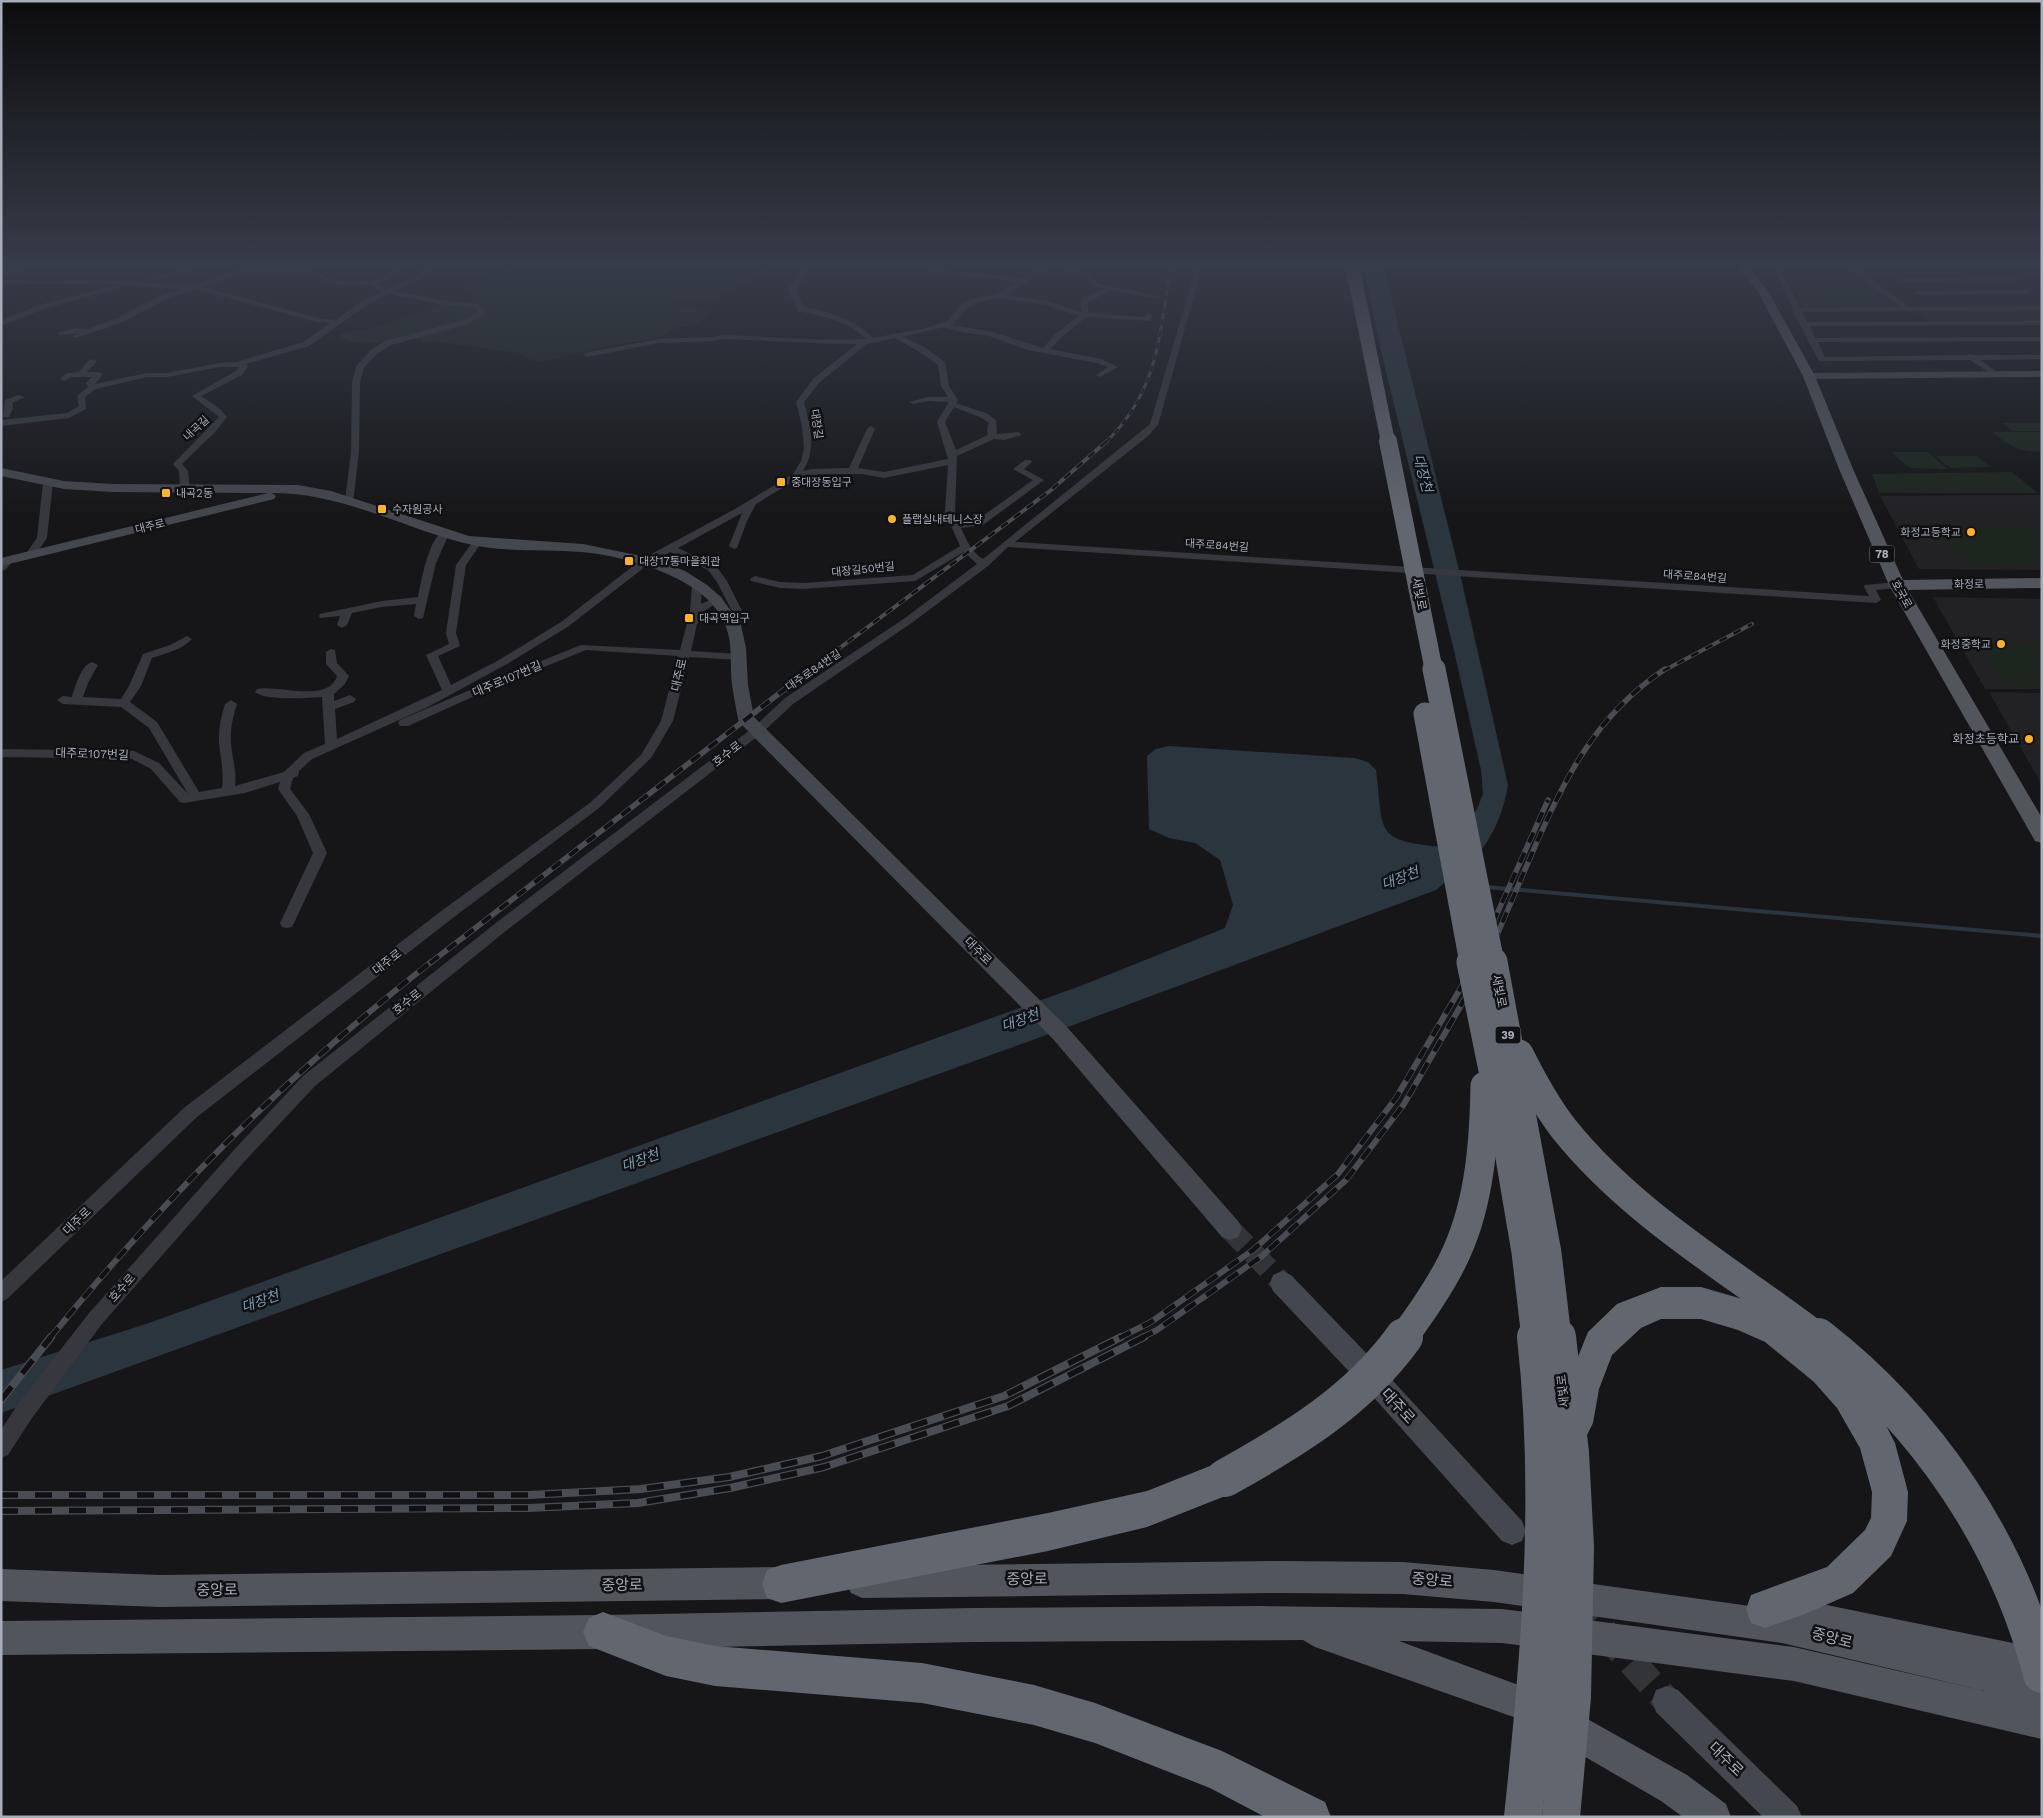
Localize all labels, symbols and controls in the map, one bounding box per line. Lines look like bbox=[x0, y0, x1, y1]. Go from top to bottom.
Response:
street label: 대장길 bbox=[808, 408, 825, 440]
street label: 내곡길 bbox=[181, 413, 212, 443]
water label: 대장천 bbox=[1410, 452, 1436, 495]
marker: 중대장동입구 bbox=[775, 476, 787, 488]
place label: 중대장동입구 bbox=[791, 476, 852, 489]
marker: 내곡2동 bbox=[160, 487, 172, 499]
place label: 내곡2동 bbox=[176, 487, 213, 500]
marker: 수자원공사 bbox=[376, 503, 388, 515]
place label: 수자원공사 bbox=[392, 503, 443, 516]
marker: 플랩실내테니스장 bbox=[886, 513, 898, 525]
place label: 플랩실내테니스장 bbox=[902, 513, 983, 526]
street label: 대주로 bbox=[134, 517, 166, 536]
place label: 화정고등학교 bbox=[1900, 526, 1961, 539]
marker: 화정고등학교 bbox=[1965, 526, 1977, 538]
street label: 대주로84번길 bbox=[1185, 537, 1249, 554]
road number: 78 bbox=[1870, 546, 1894, 562]
marker: 대장17통마을회관 bbox=[623, 555, 635, 567]
place label: 대장17통마을회관 bbox=[639, 555, 720, 568]
street label: 대장길50번길 bbox=[831, 560, 895, 579]
street label: 대주로84번길 bbox=[1663, 568, 1727, 585]
street label: 새빛로 bbox=[1409, 576, 1429, 612]
street label: 호국로 bbox=[1889, 578, 1915, 611]
street label: 화정로 bbox=[1954, 578, 1984, 591]
marker: 대곡역입구 bbox=[683, 612, 695, 624]
place label: 대곡역입구 bbox=[699, 612, 750, 625]
place label: 화정중학교 bbox=[1940, 638, 1991, 651]
marker: 화정중학교 bbox=[1995, 638, 2007, 650]
street label: 대주로84번길 bbox=[783, 647, 843, 694]
street label: 대주로 bbox=[668, 657, 690, 693]
street label: 대주로107번길 bbox=[470, 658, 544, 700]
place label: 화정초등학교 bbox=[1953, 732, 2019, 746]
marker: 화정초등학교 bbox=[2023, 733, 2035, 745]
street label: 호수로 bbox=[710, 738, 744, 770]
street label: 대주로107번길 bbox=[55, 746, 129, 762]
water label: 대장천 bbox=[1379, 863, 1422, 892]
street label: 대주로 bbox=[961, 934, 995, 968]
street label: 대주로 bbox=[370, 946, 404, 978]
street label: 새빛로 bbox=[1489, 973, 1509, 1009]
street label: 호수로 bbox=[390, 986, 424, 1018]
water label: 대장천 bbox=[999, 1005, 1042, 1034]
road number: 39 bbox=[1496, 1026, 1520, 1044]
water label: 대장천 bbox=[619, 1145, 662, 1174]
street label: 대주로 bbox=[60, 1204, 94, 1238]
street label: 호수로 bbox=[106, 1271, 138, 1305]
water label: 대장천 bbox=[239, 1286, 282, 1315]
street label: 새빛로 bbox=[1554, 1374, 1572, 1408]
street label: 대주로 bbox=[1377, 1385, 1419, 1427]
street label: 중앙로 bbox=[1411, 1569, 1453, 1591]
street label: 중앙로 bbox=[1006, 1570, 1048, 1588]
street label: 중앙로 bbox=[601, 1576, 643, 1594]
street label: 중앙로 bbox=[196, 1581, 238, 1599]
street label: 중앙로 bbox=[1810, 1624, 1854, 1652]
street label: 대주로 bbox=[1705, 1738, 1747, 1780]

